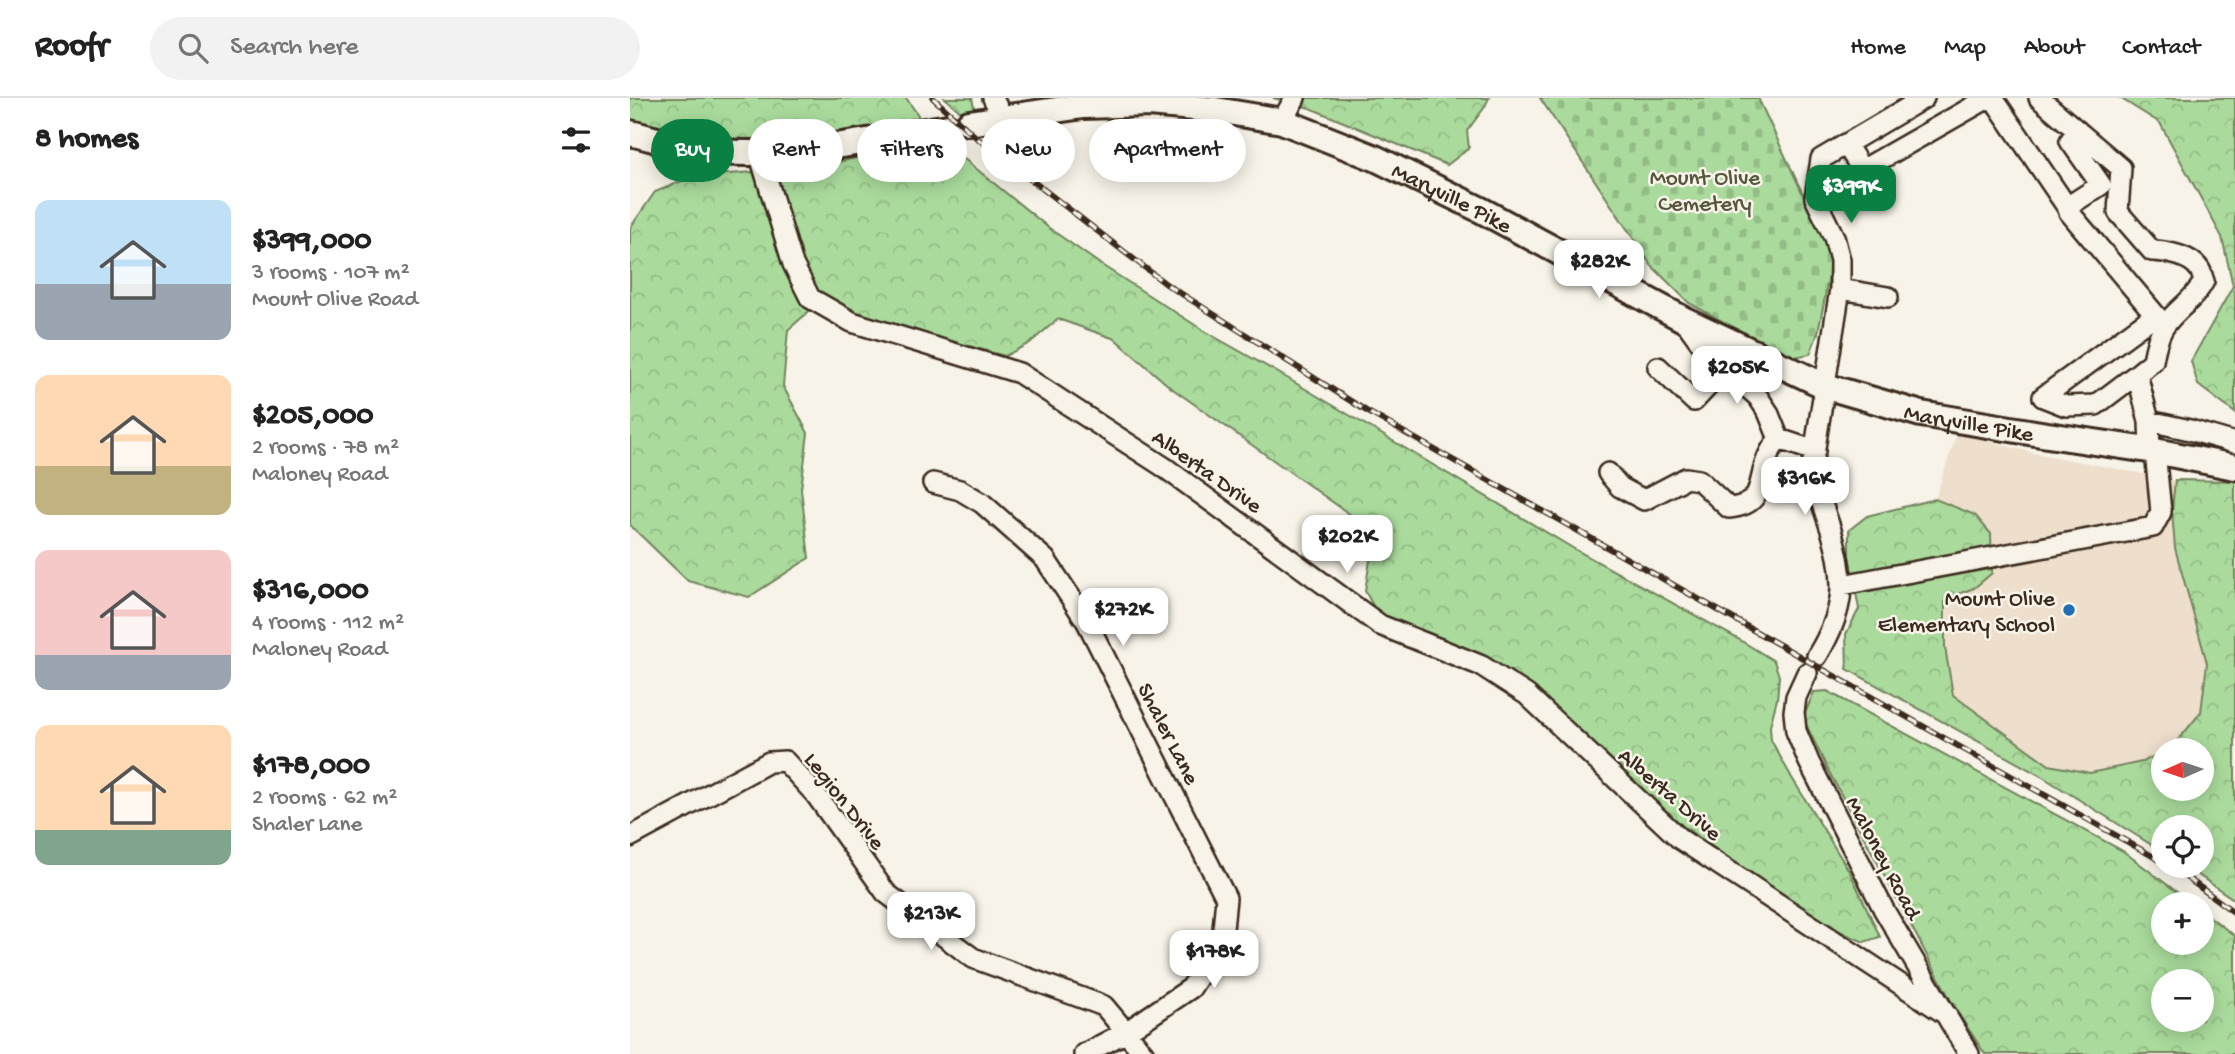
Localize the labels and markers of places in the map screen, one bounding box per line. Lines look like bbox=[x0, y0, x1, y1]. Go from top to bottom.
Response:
pin: $399K bbox=[1802, 166, 1900, 225]
pin: $282K bbox=[1550, 240, 1648, 300]
pin: $205K bbox=[1688, 346, 1786, 406]
pin: $316K bbox=[1756, 458, 1854, 517]
pin: $202K bbox=[1298, 516, 1396, 575]
place label: Mount Olive Elementary School bbox=[1878, 587, 2056, 640]
pin: $272K bbox=[1074, 588, 1172, 648]
marker: Mount Olive Elementary School bbox=[2061, 602, 2077, 618]
pin: $213K bbox=[882, 892, 980, 952]
pin: $178K bbox=[1165, 930, 1263, 990]

